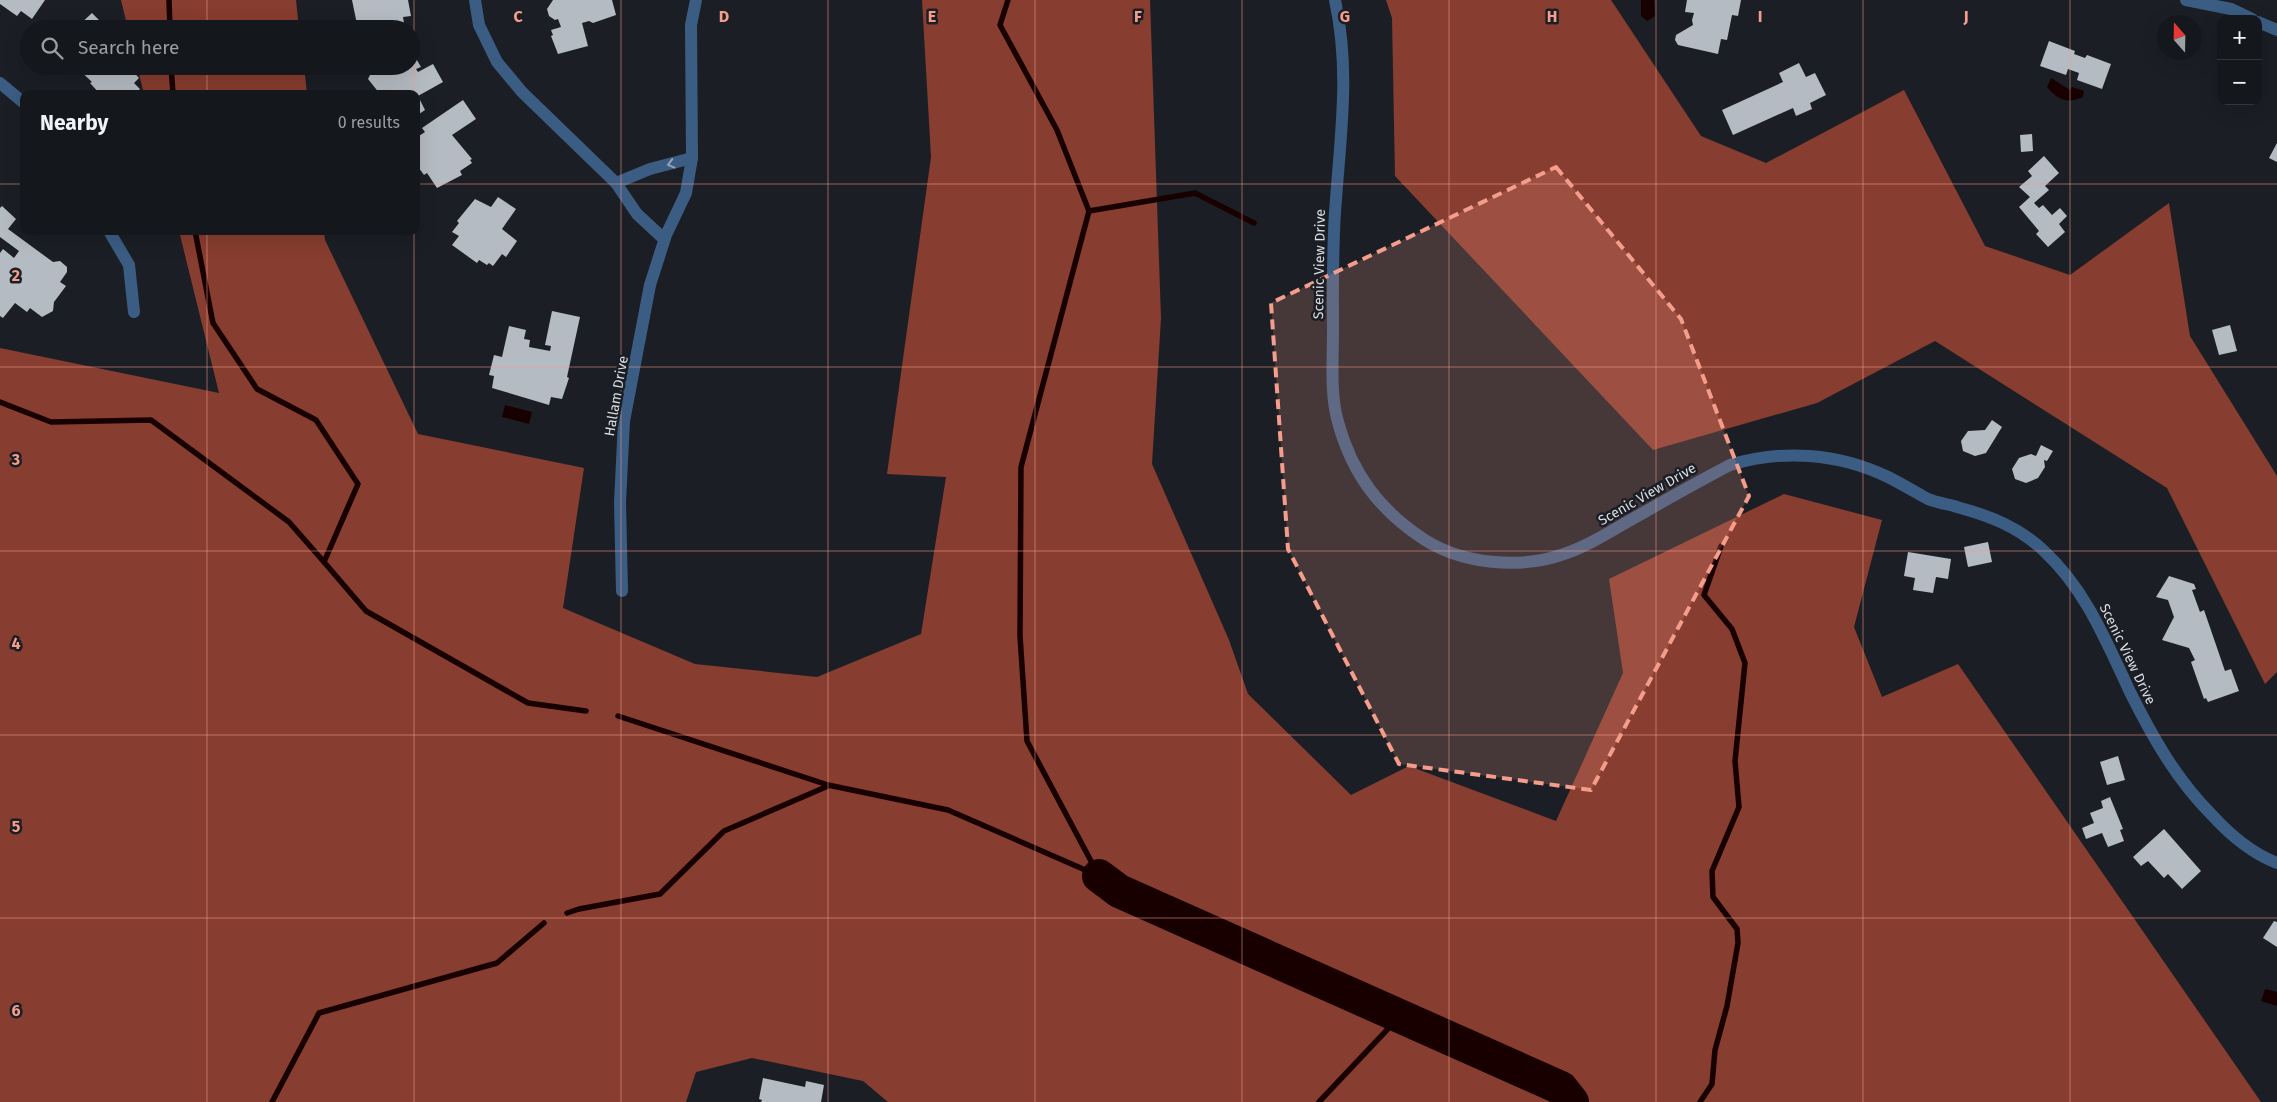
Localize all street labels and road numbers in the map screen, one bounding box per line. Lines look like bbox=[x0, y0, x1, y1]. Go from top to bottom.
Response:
street label: Scenic View Drive bbox=[1310, 209, 1329, 319]
street label: Hallam Drive bbox=[601, 355, 632, 438]
street label: Scenic View Drive bbox=[1595, 460, 1699, 529]
street label: Scenic View Drive bbox=[2096, 601, 2159, 707]

